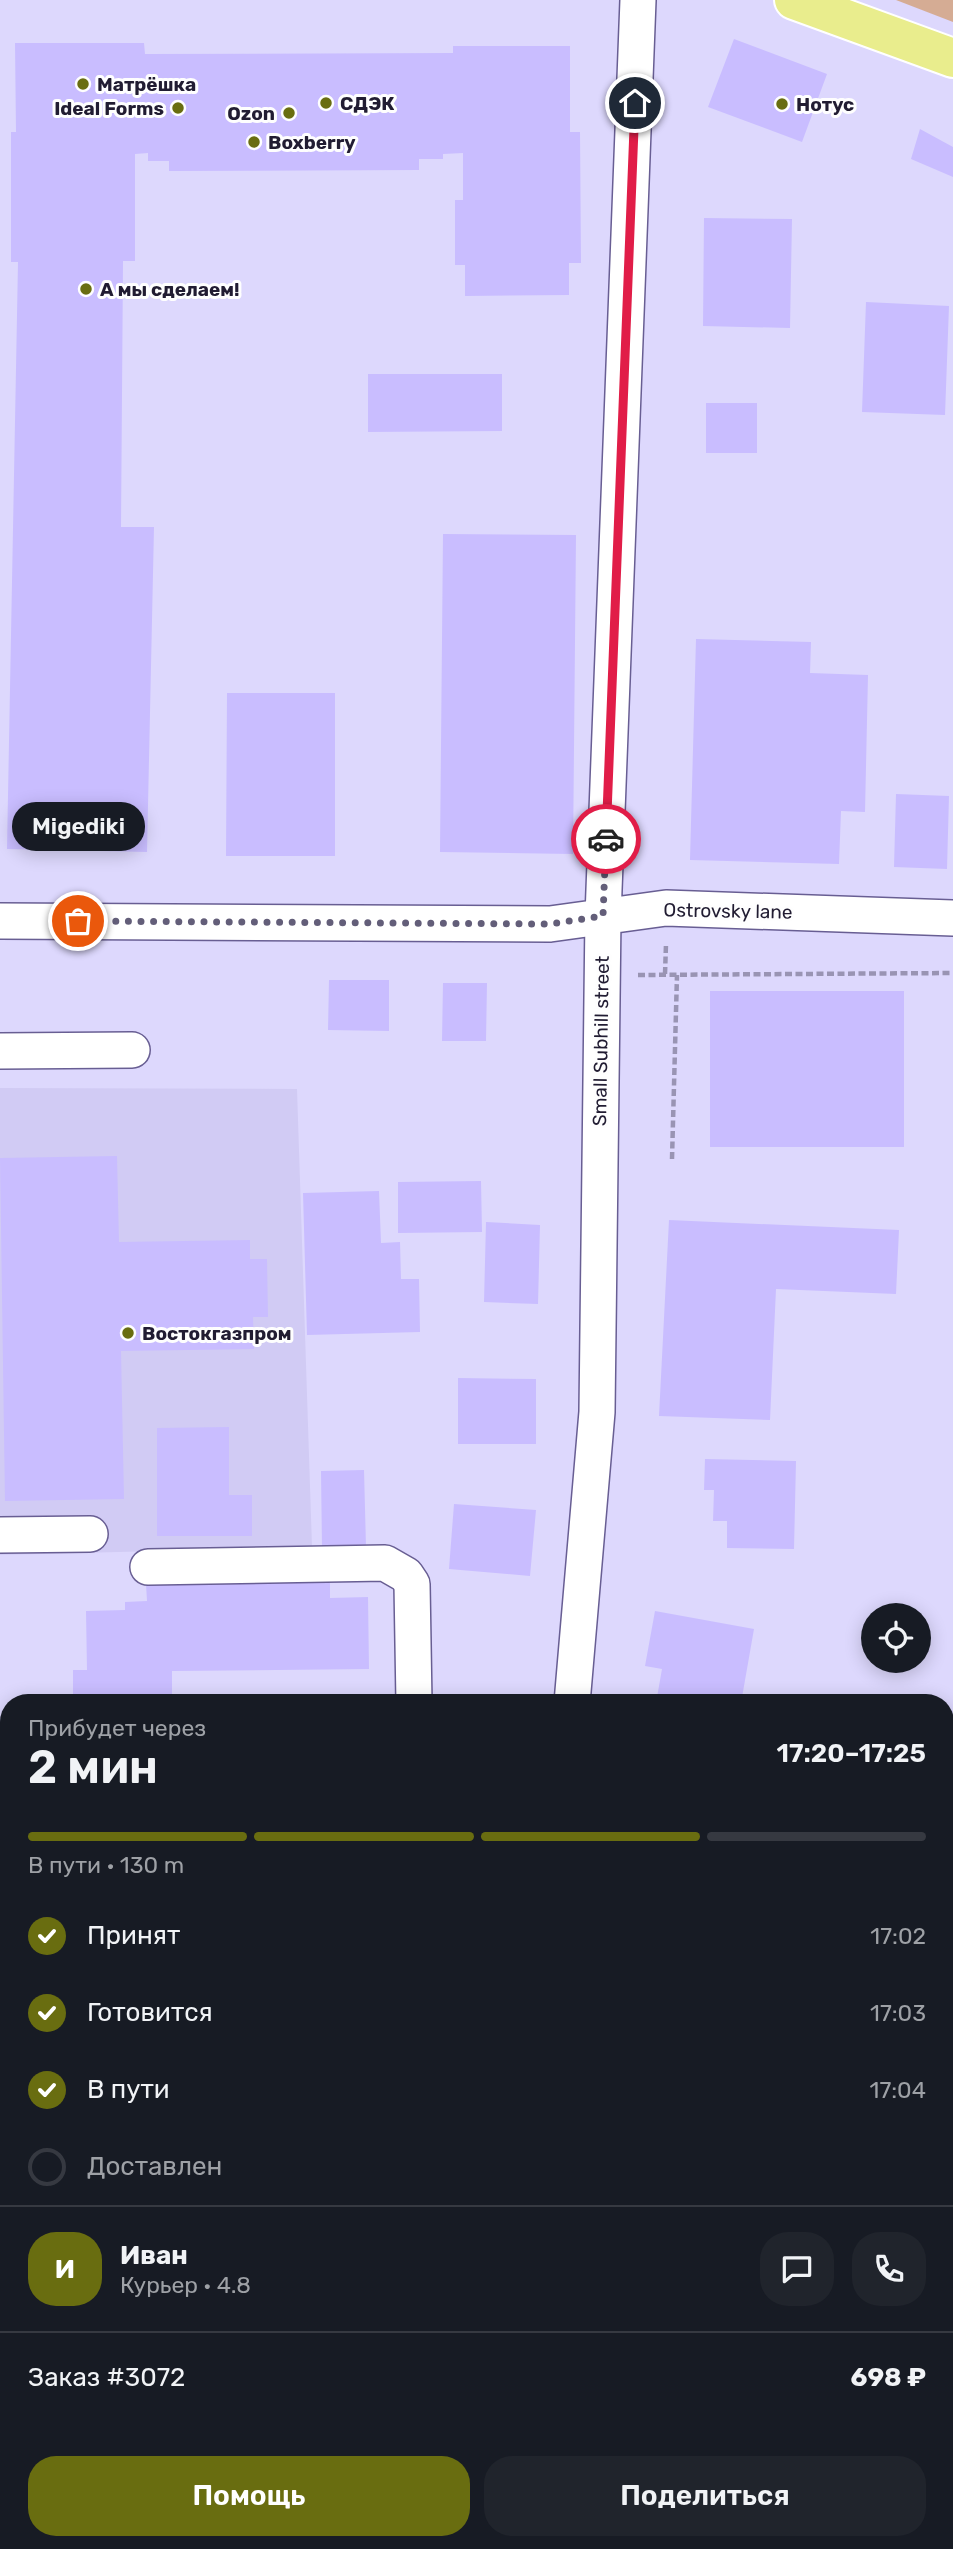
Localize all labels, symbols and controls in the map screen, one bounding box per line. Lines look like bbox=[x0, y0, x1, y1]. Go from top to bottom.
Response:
place label: Матрёшка bbox=[97, 73, 196, 96]
pin bbox=[605, 73, 665, 133]
marker: Матрёшка bbox=[75, 76, 91, 92]
icon: home bbox=[616, 84, 654, 122]
place label: СДЭК bbox=[340, 92, 395, 115]
place label: Нотус bbox=[796, 93, 854, 116]
marker: СДЭК bbox=[318, 95, 334, 111]
marker: Нотус bbox=[774, 96, 790, 112]
place label: Ideal Forms bbox=[54, 97, 164, 120]
marker: Ideal Forms bbox=[170, 100, 186, 116]
place label: Ozon bbox=[227, 102, 275, 125]
marker: Ozon bbox=[281, 105, 297, 121]
place label: Boxberry bbox=[268, 131, 356, 154]
marker: Boxberry bbox=[246, 134, 262, 150]
place label: А мы сделаем! bbox=[100, 278, 240, 301]
marker: А мы сделаем! bbox=[78, 281, 94, 297]
callout: Migediki bbox=[11, 802, 144, 851]
courier bbox=[571, 804, 641, 874]
text: Migediki bbox=[32, 812, 125, 840]
icon: car bbox=[587, 820, 625, 858]
pin bbox=[48, 891, 108, 951]
street label: Ostrovsky lane bbox=[663, 898, 793, 924]
icon: bag bbox=[59, 902, 97, 940]
street label: Small Subhill street bbox=[588, 955, 614, 1126]
place label: Востокгазпром bbox=[142, 1322, 292, 1345]
marker: Востокгазпром bbox=[120, 1325, 136, 1341]
map controls bbox=[861, 1603, 931, 1673]
button: locate bbox=[861, 1603, 931, 1673]
text: Прибудет через bbox=[28, 1714, 206, 1742]
text: 17:20–17:25 bbox=[777, 1738, 926, 1769]
text: 2 мин bbox=[28, 1740, 158, 1795]
text: В пути · 130 m bbox=[28, 1851, 184, 1879]
icon: check bbox=[28, 1917, 66, 1955]
text: Принят bbox=[87, 1920, 180, 1951]
text: 17:02 bbox=[870, 1922, 926, 1950]
icon: check bbox=[28, 1994, 66, 2032]
text: Готовится bbox=[87, 1997, 213, 2028]
text: 17:03 bbox=[870, 1999, 926, 2027]
icon: check bbox=[28, 2071, 66, 2109]
text: В пути bbox=[87, 2074, 170, 2105]
text: 17:04 bbox=[870, 2076, 926, 2104]
text: Доставлен bbox=[87, 2151, 222, 2182]
button: chat bbox=[760, 2232, 834, 2306]
button: phone bbox=[852, 2232, 926, 2306]
text: Иван bbox=[120, 2240, 188, 2271]
text: И bbox=[55, 2254, 75, 2285]
text: Курьер · 4.8 bbox=[120, 2271, 251, 2299]
text: Заказ #3072 bbox=[28, 2362, 185, 2393]
text: 698 ₽ bbox=[851, 2362, 926, 2393]
button: Помощь bbox=[28, 2456, 470, 2536]
button: Поделиться bbox=[484, 2456, 926, 2536]

